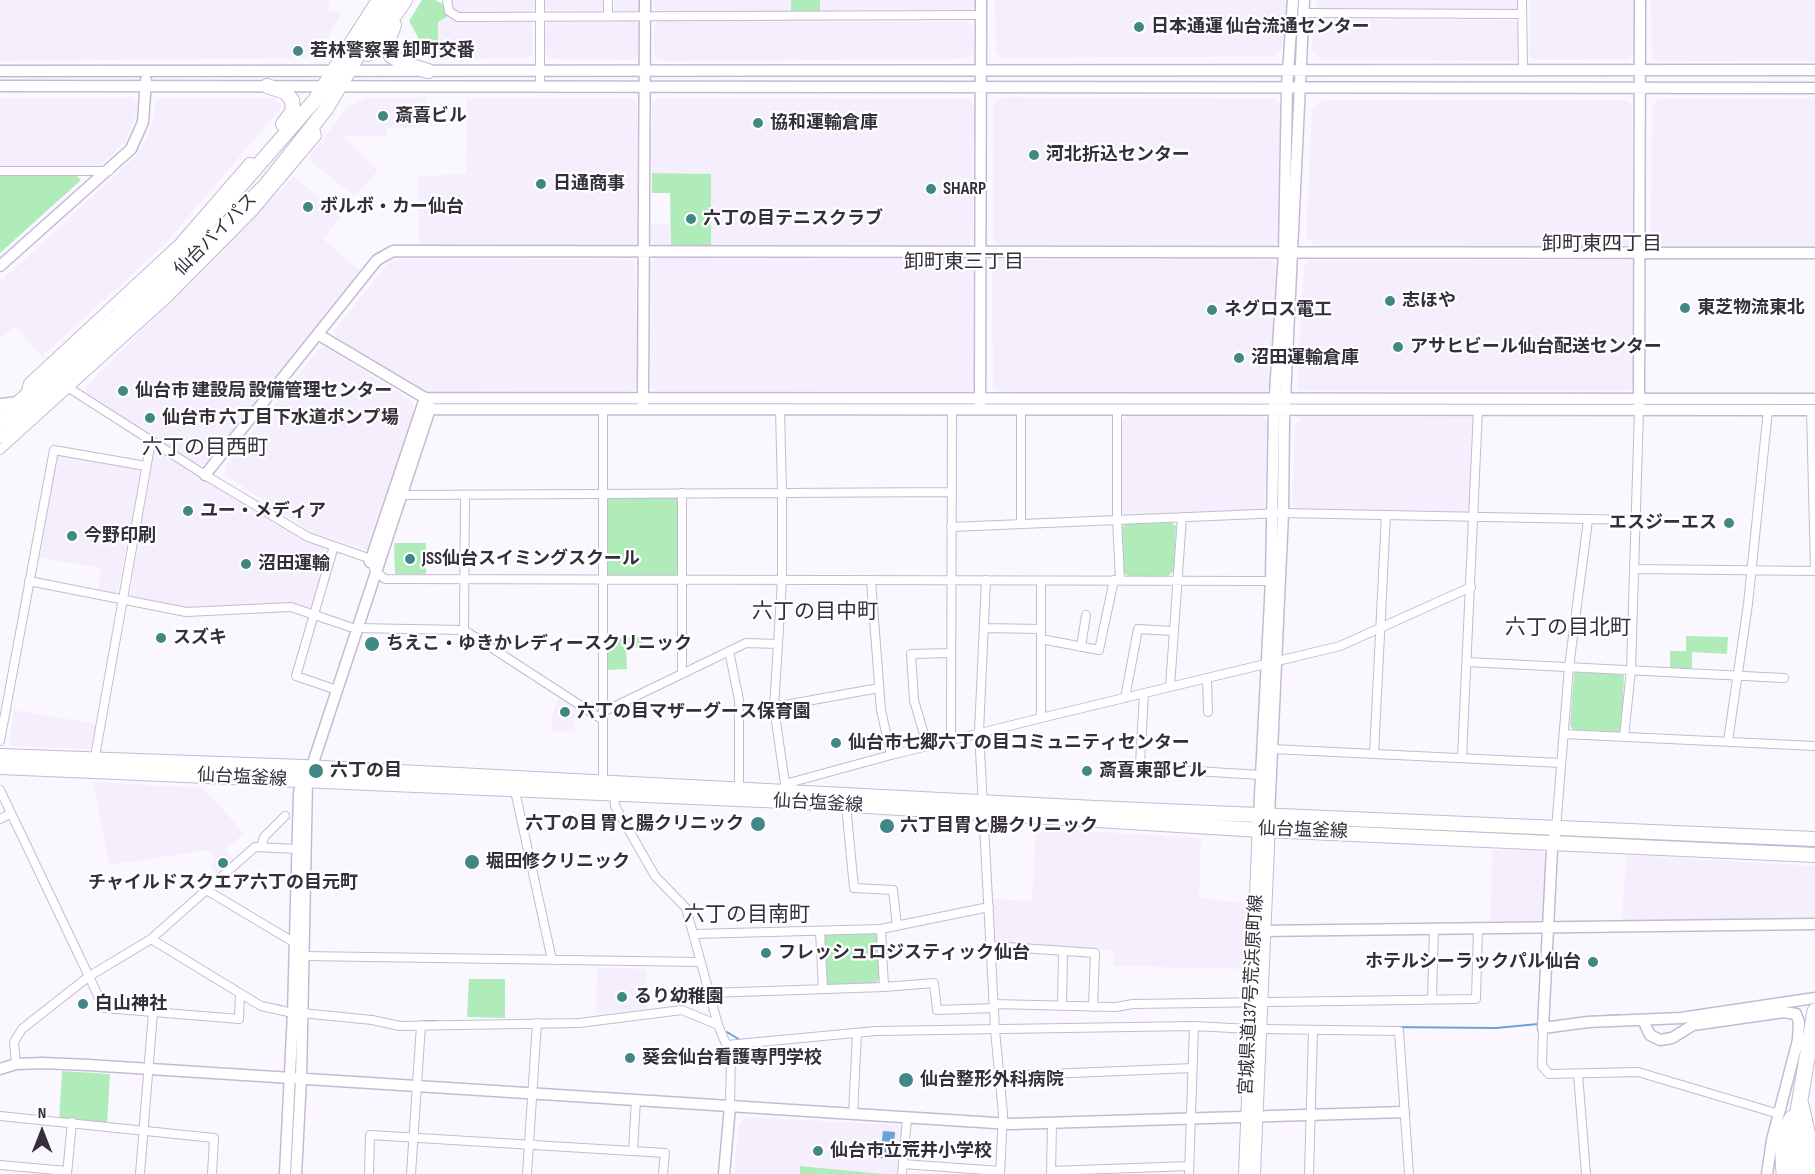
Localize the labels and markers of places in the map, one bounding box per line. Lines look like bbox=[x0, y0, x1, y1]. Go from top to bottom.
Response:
place label: 日本通運 仙台流通センター bbox=[1151, 16, 1370, 38]
marker: 日本通運 仙台流通センター bbox=[1132, 20, 1146, 34]
place label: 若林警察署 卸町交番 bbox=[310, 40, 475, 62]
marker: 若林警察署 卸町交番 bbox=[291, 44, 305, 58]
place label: 斎喜ビル bbox=[395, 105, 467, 127]
marker: 斎喜ビル bbox=[376, 109, 390, 123]
place label: 協和運輸倉庫 bbox=[770, 112, 878, 134]
marker: 協和運輸倉庫 bbox=[751, 116, 765, 130]
place label: 河北折込センター bbox=[1046, 144, 1190, 166]
marker: 河北折込センター bbox=[1027, 148, 1041, 162]
place label: 日通商事 bbox=[553, 173, 625, 195]
marker: 日通商事 bbox=[534, 177, 548, 191]
place label: SHARP bbox=[943, 178, 986, 200]
marker: SHARP bbox=[924, 182, 938, 196]
place label: ボルボ・カー仙台 bbox=[320, 196, 464, 218]
marker: ボルボ・カー仙台 bbox=[301, 200, 315, 214]
place label: 六丁の目テニスクラブ bbox=[703, 208, 883, 230]
marker: 六丁の目テニスクラブ bbox=[684, 212, 698, 226]
place label: 志ほや bbox=[1402, 290, 1456, 312]
marker: 志ほや bbox=[1383, 294, 1397, 308]
place label: 東芝物流東北 bbox=[1697, 297, 1805, 319]
place label: ネグロス電工 bbox=[1224, 299, 1332, 321]
marker: 東芝物流東北 bbox=[1678, 301, 1692, 315]
marker: ネグロス電工 bbox=[1205, 303, 1219, 317]
place label: アサヒビール仙台配送センター bbox=[1410, 336, 1662, 358]
marker: アサヒビール仙台配送センター bbox=[1391, 340, 1405, 354]
place label: 沼田運輸倉庫 bbox=[1251, 347, 1359, 369]
marker: 沼田運輸倉庫 bbox=[1232, 351, 1246, 365]
place label: 仙台市 建設局 設備管理センター bbox=[135, 380, 393, 402]
marker: 仙台市 建設局 設備管理センター bbox=[116, 384, 130, 398]
place label: 仙台市 六丁目下水道ポンプ場 bbox=[162, 407, 399, 429]
marker: 仙台市 六丁目下水道ポンプ場 bbox=[143, 411, 157, 425]
place label: ユー・メディア bbox=[200, 500, 326, 522]
marker: ユー・メディア bbox=[181, 504, 195, 518]
place label: エスジーエス bbox=[1609, 512, 1717, 534]
marker: エスジーエス bbox=[1722, 516, 1736, 530]
place label: 今野印刷 bbox=[84, 525, 156, 547]
marker: 今野印刷 bbox=[65, 529, 79, 543]
place label: JSS仙台スイミングスクール bbox=[422, 548, 640, 570]
marker: JSS仙台スイミングスクール bbox=[403, 552, 417, 566]
place label: 沼田運輸 bbox=[258, 553, 330, 575]
marker: 沼田運輸 bbox=[239, 557, 253, 571]
place label: スズキ bbox=[173, 627, 227, 649]
marker: スズキ bbox=[154, 631, 168, 645]
place label: ちえこ・ゆきかレディースクリニック bbox=[386, 633, 692, 655]
marker: ちえこ・ゆきかレディースクリニック bbox=[363, 635, 381, 653]
place label: 六丁の目マザーグース保育園 bbox=[577, 701, 811, 723]
marker: 六丁の目マザーグース保育園 bbox=[558, 705, 572, 719]
place label: 仙台市七郷六丁の目コミュニティセンター bbox=[848, 732, 1190, 754]
marker: 仙台市七郷六丁の目コミュニティセンター bbox=[829, 736, 843, 750]
place label: 六丁の目 bbox=[330, 760, 402, 782]
place label: 斎喜東部ビル bbox=[1099, 760, 1207, 782]
marker: 六丁の目 bbox=[307, 762, 325, 780]
marker: 斎喜東部ビル bbox=[1080, 764, 1094, 778]
place label: 六丁の目 胃と腸クリニック bbox=[525, 813, 744, 835]
marker: 六丁の目 胃と腸クリニック bbox=[749, 815, 767, 833]
place label: 六丁目胃と腸クリニック bbox=[900, 815, 1098, 837]
marker: 六丁目胃と腸クリニック bbox=[878, 817, 896, 835]
place label: 堀田修クリニック bbox=[486, 851, 630, 873]
marker: 堀田修クリニック bbox=[463, 853, 481, 871]
marker: チャイルドスクエア六丁の目元町 bbox=[216, 856, 230, 870]
place label: チャイルドスクエア六丁の目元町 bbox=[88, 872, 358, 894]
place label: フレッシュロジスティック仙台 bbox=[778, 942, 1030, 964]
marker: フレッシュロジスティック仙台 bbox=[759, 946, 773, 960]
place label: ホテルシーラックパル仙台 bbox=[1365, 951, 1581, 973]
marker: ホテルシーラックパル仙台 bbox=[1586, 955, 1600, 969]
place label: るり幼稚園 bbox=[634, 986, 724, 1008]
marker: るり幼稚園 bbox=[615, 990, 629, 1004]
place label: 白山神社 bbox=[95, 993, 167, 1015]
marker: 白山神社 bbox=[76, 997, 90, 1011]
place label: 葵会仙台看護専門学校 bbox=[642, 1047, 822, 1069]
marker: 葵会仙台看護専門学校 bbox=[623, 1051, 637, 1065]
place label: 仙台整形外科病院 bbox=[920, 1069, 1064, 1091]
marker: 仙台整形外科病院 bbox=[897, 1071, 915, 1089]
place label: 仙台市立荒井小学校 bbox=[830, 1140, 992, 1162]
marker: 仙台市立荒井小学校 bbox=[811, 1144, 825, 1158]

